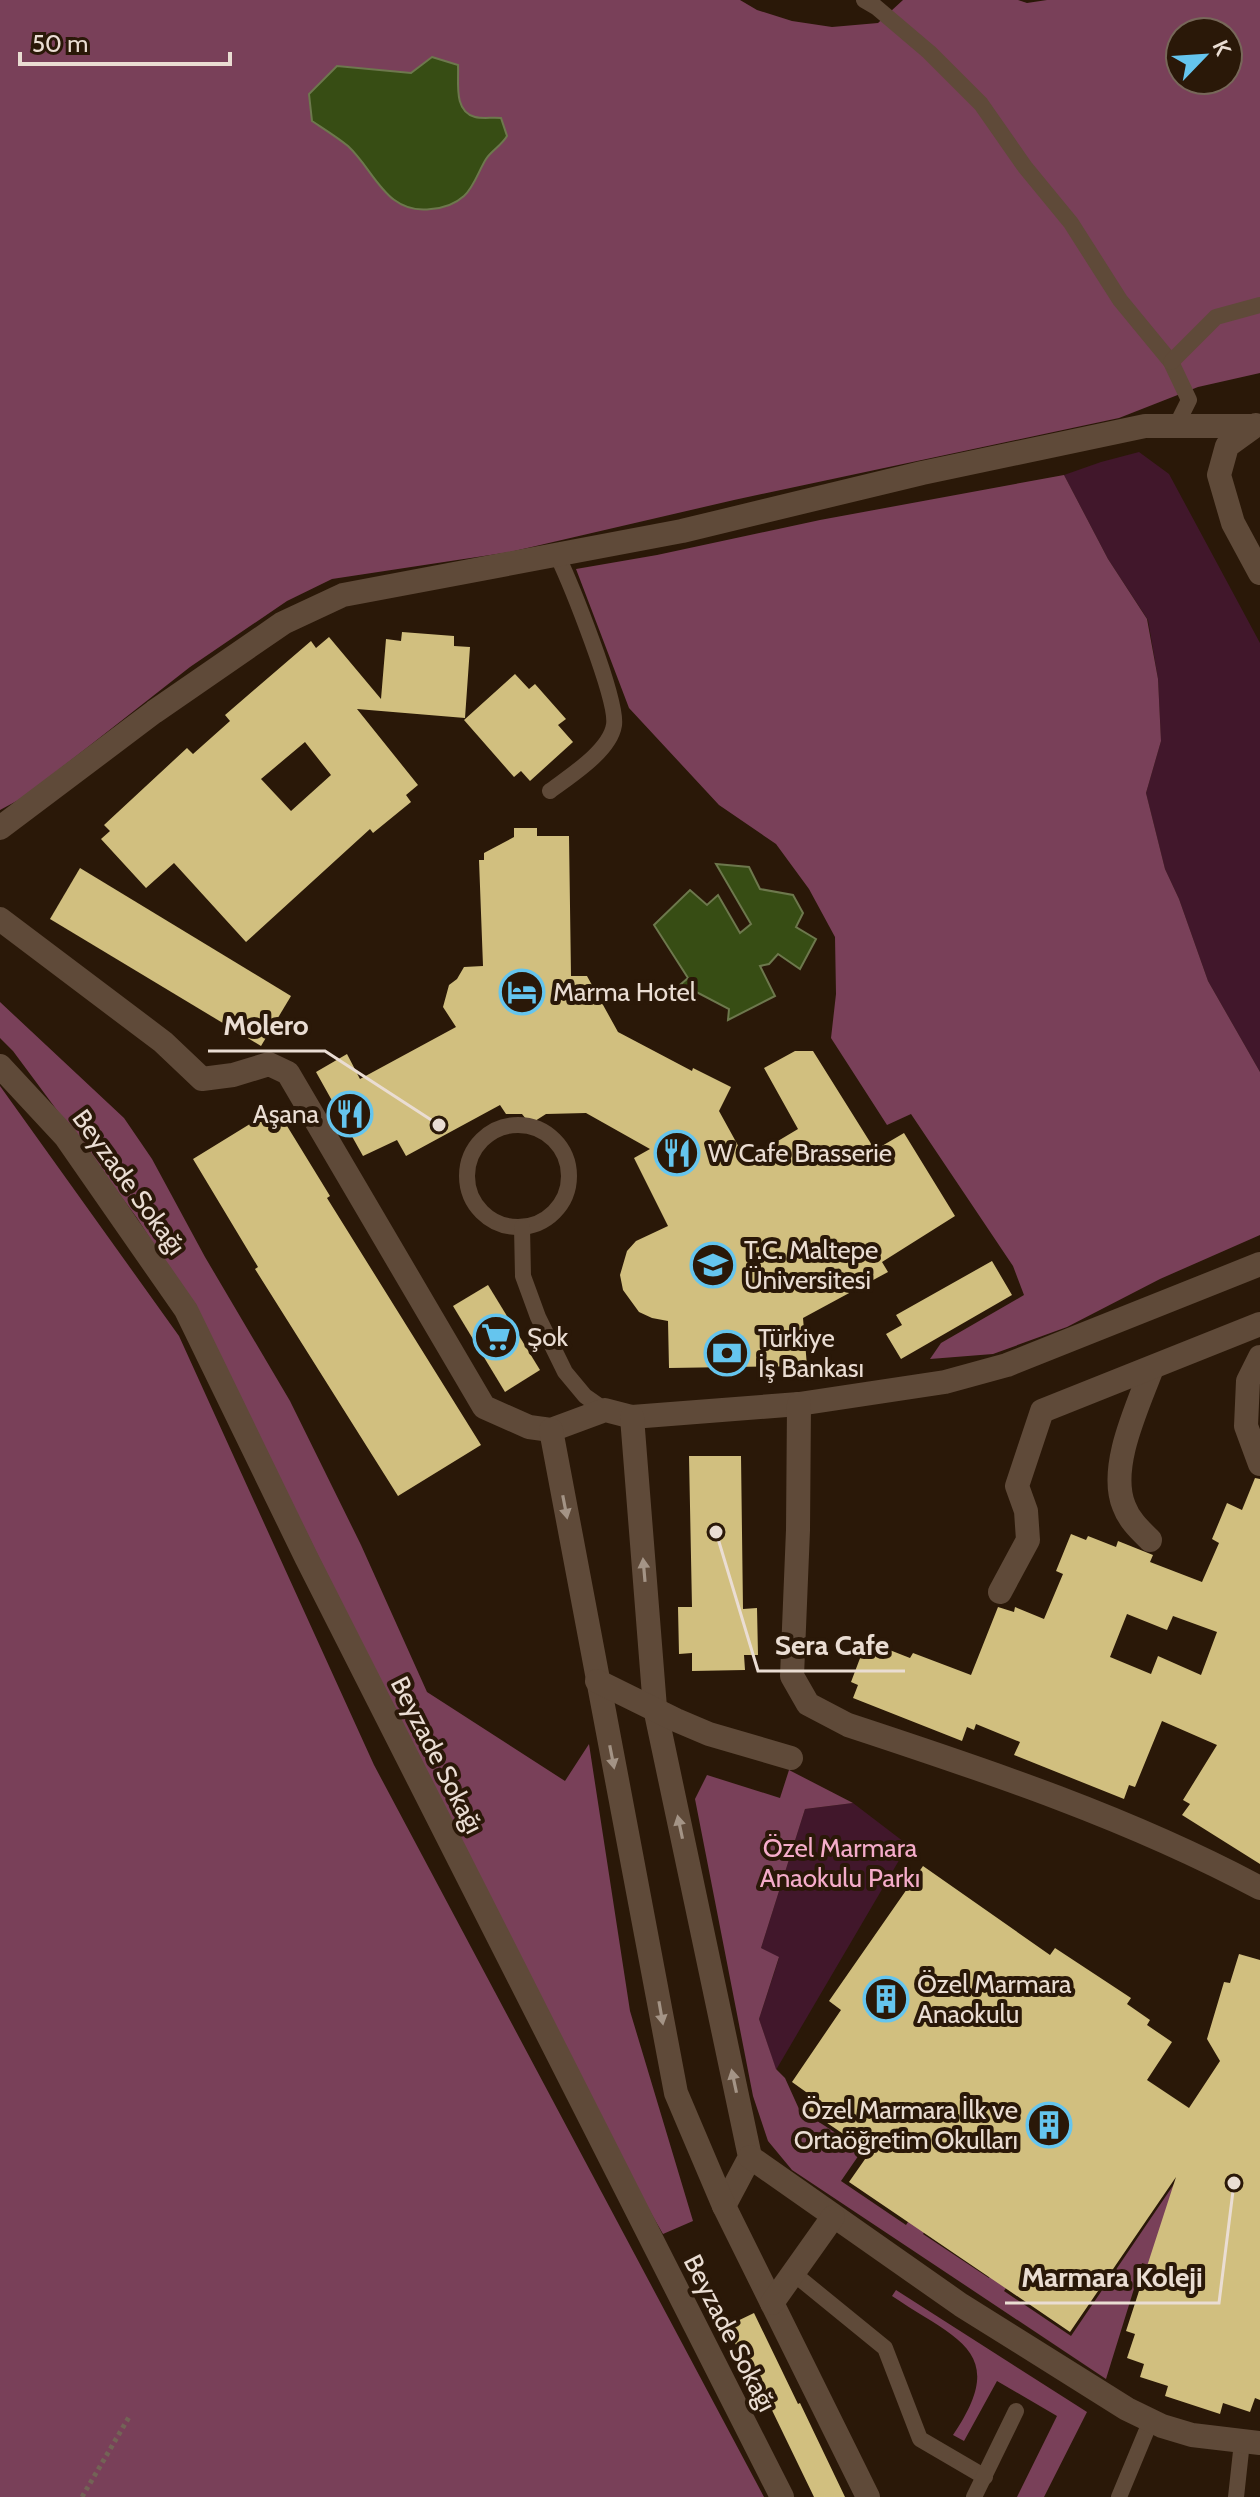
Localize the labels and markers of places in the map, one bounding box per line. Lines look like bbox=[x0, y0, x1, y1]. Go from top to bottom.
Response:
hotel icon: Marma Hotel bbox=[498, 968, 546, 1016]
place label: Marma Hotel bbox=[553, 976, 696, 1008]
callout: Molero bbox=[208, 999, 325, 1051]
restaurant icon: Aşana bbox=[326, 1090, 374, 1138]
place label: Aşana bbox=[253, 1098, 320, 1130]
restaurant icon: W Cafe Brasserie bbox=[653, 1129, 701, 1177]
place label: W Cafe Brasserie bbox=[708, 1137, 892, 1169]
place label: T.C. Maltepe Üniversitesi bbox=[744, 1234, 878, 1296]
school or university icon: T.C. Maltepe Üniversitesi bbox=[689, 1241, 737, 1289]
supermarket icon: Şok bbox=[472, 1313, 520, 1361]
place label: Şok bbox=[527, 1321, 568, 1353]
place label: Türkiye İş Bankası bbox=[758, 1322, 864, 1384]
bank icon: Türkiye İş Bankası bbox=[703, 1329, 751, 1377]
callout: Sera Cafe bbox=[758, 1619, 905, 1671]
place label: Özel Marmara Anaokulu bbox=[917, 1968, 1072, 2030]
building icon: Özel Marmara Anaokulu bbox=[862, 1975, 910, 2023]
place label: Özel Marmara İlk ve Ortaöğretim Okulları bbox=[794, 2094, 1018, 2156]
building icon: Özel Marmara İlk ve Ortaöğretim Okulları bbox=[1025, 2101, 1073, 2149]
callout: Marmara Koleji bbox=[1005, 2251, 1219, 2303]

